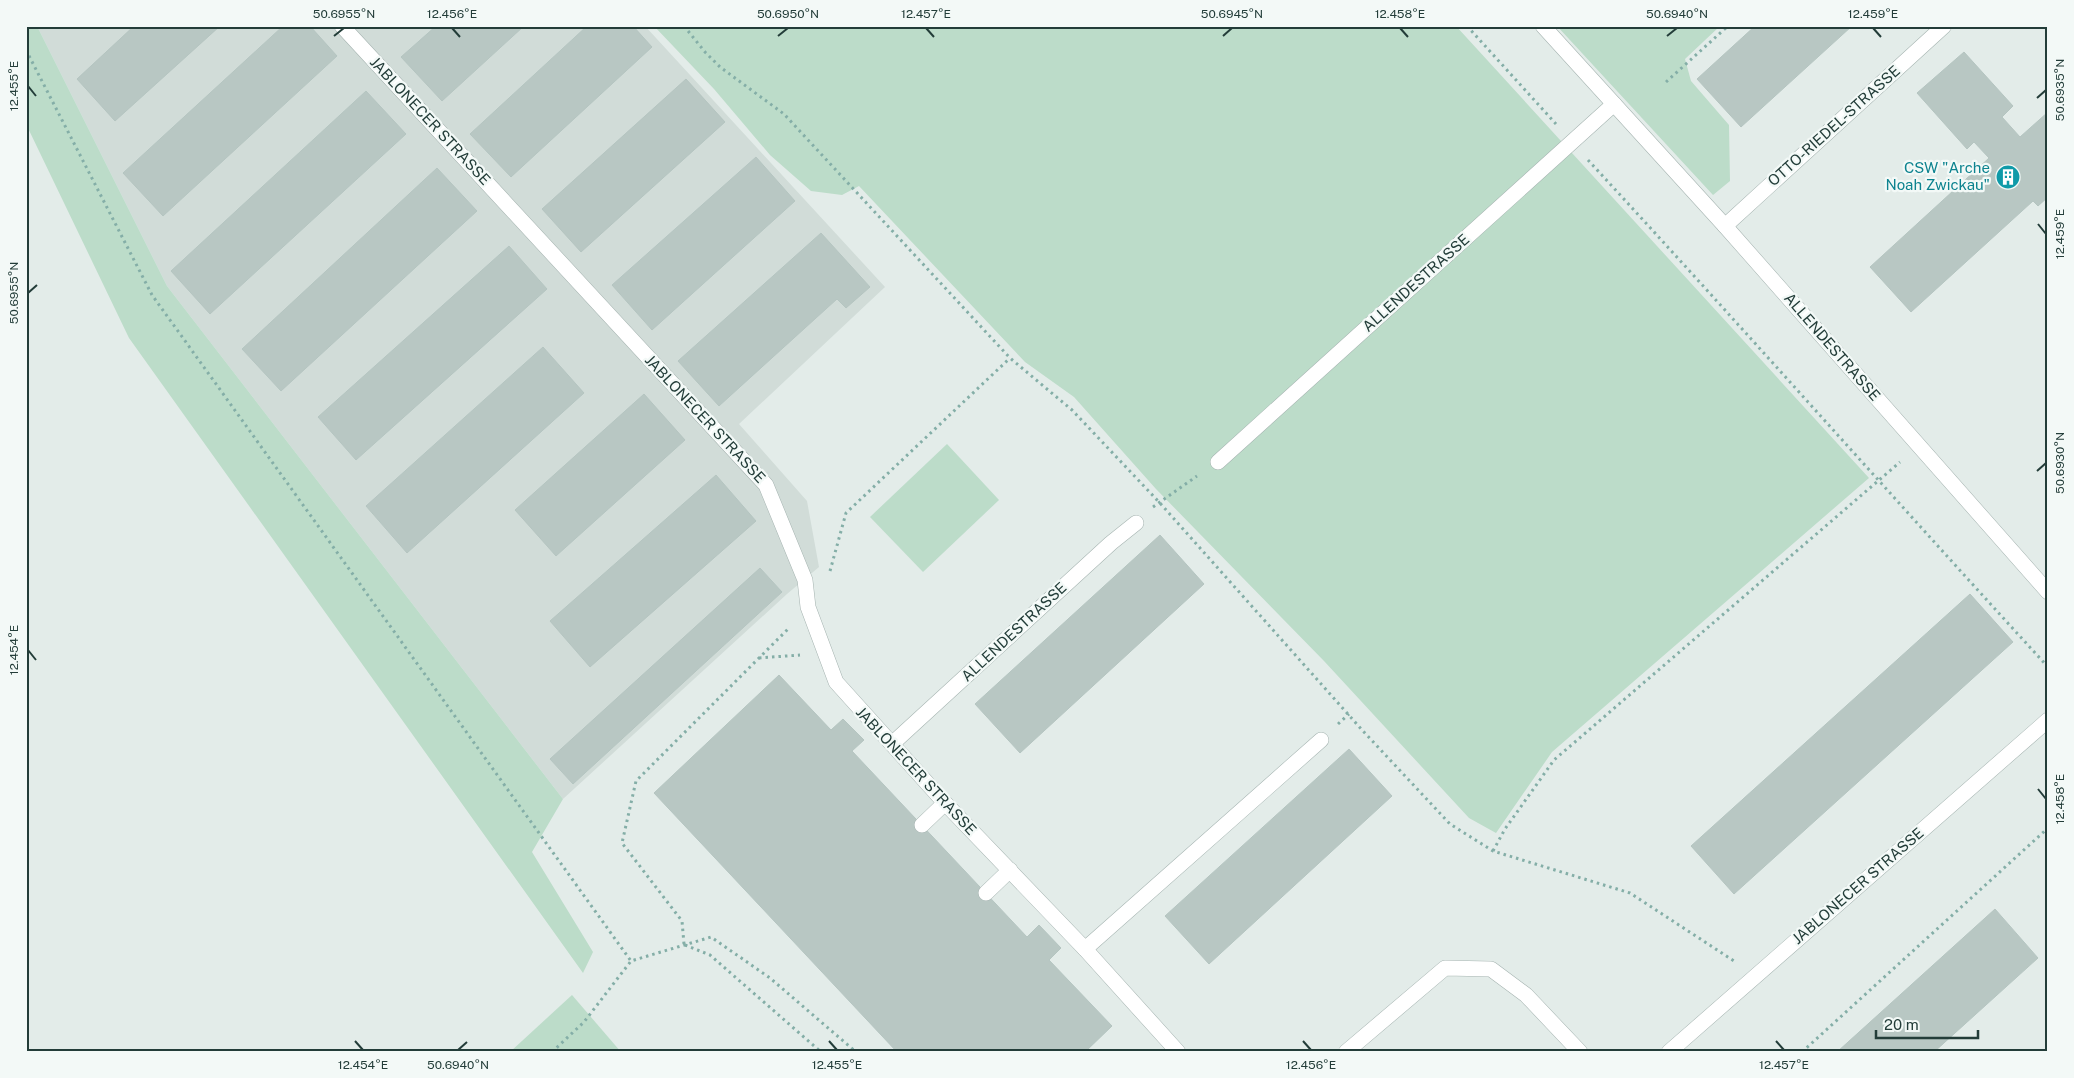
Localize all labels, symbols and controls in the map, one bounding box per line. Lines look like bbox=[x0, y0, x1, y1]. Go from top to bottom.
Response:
text: 50.6955°N bbox=[313, 7, 375, 21]
text: 12.456°E bbox=[427, 7, 477, 21]
text: 50.6950°N bbox=[757, 7, 819, 21]
text: 12.457°E bbox=[901, 7, 951, 21]
text: 50.6945°N bbox=[1201, 7, 1263, 21]
text: 12.458°E bbox=[1375, 7, 1425, 21]
text: 50.6940°N bbox=[1646, 7, 1708, 21]
text: 12.459°E bbox=[1848, 7, 1898, 21]
street label: JABLONECER STRASSE bbox=[367, 53, 494, 188]
text: 50.6935°N bbox=[2053, 59, 2067, 121]
text: 12.455°E bbox=[7, 61, 21, 111]
street label: OTTO-RIEDEL-STRASSE bbox=[1764, 62, 1903, 189]
place label: CSW "Arche Noah Zwickau" bbox=[1886, 159, 1990, 193]
building icon: CSW "Arche Noah Zwickau" bbox=[1995, 164, 2021, 190]
text: 12.459°E bbox=[2053, 209, 2067, 259]
street label: ALLENDESTRASSE bbox=[1359, 230, 1472, 335]
text: 50.6955°N bbox=[7, 262, 21, 324]
street label: ALLENDESTRASSE bbox=[1781, 289, 1884, 404]
street label: JABLONECER STRASSE bbox=[642, 351, 769, 486]
text: 50.6930°N bbox=[2053, 432, 2067, 494]
street label: ALLENDESTRASSE bbox=[958, 579, 1070, 685]
text: 12.454°E bbox=[7, 625, 21, 675]
street label: JABLONECER STRASSE bbox=[853, 703, 980, 838]
text: 12.458°E bbox=[2053, 774, 2067, 824]
street label: JABLONECER STRASSE bbox=[1789, 824, 1927, 947]
scale bar bbox=[1876, 1008, 1979, 1040]
text: 20 m bbox=[1884, 1016, 1919, 1033]
text: 12.454°E bbox=[338, 1058, 388, 1072]
text: 50.6940°N bbox=[427, 1058, 489, 1072]
text: 12.455°E bbox=[812, 1058, 862, 1072]
text: 12.456°E bbox=[1286, 1058, 1336, 1072]
text: 12.457°E bbox=[1759, 1058, 1809, 1072]

